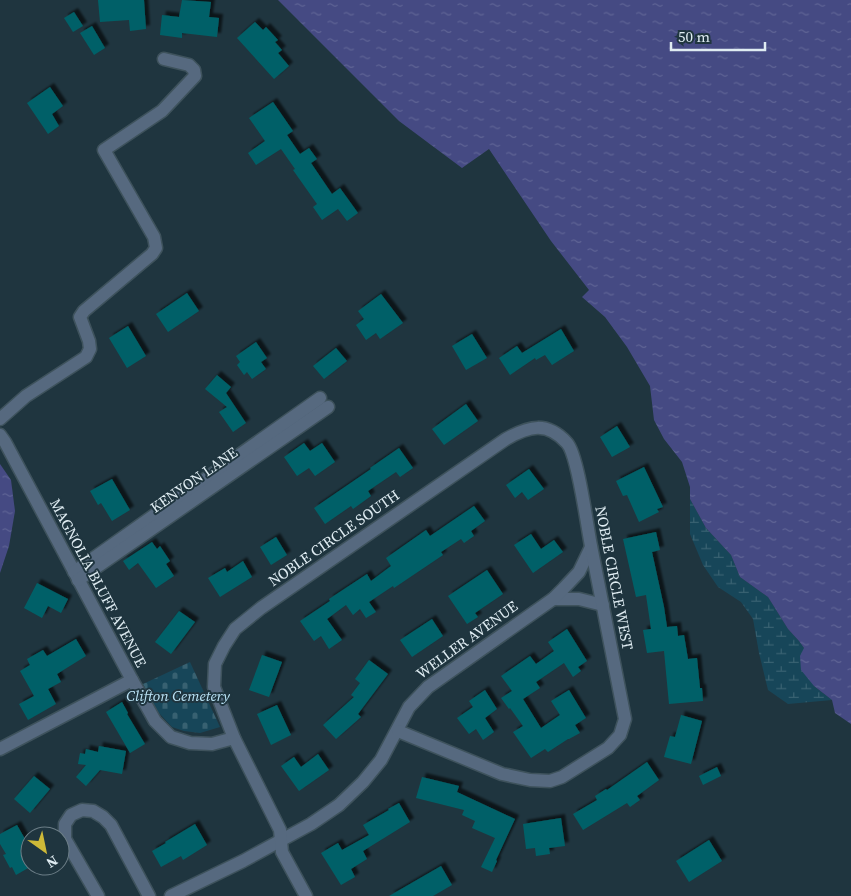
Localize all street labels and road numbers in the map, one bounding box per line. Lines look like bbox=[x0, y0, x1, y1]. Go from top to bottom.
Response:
street label: KENYON LANE bbox=[146, 442, 242, 518]
street label: NOBLE CIRCLE SOUTH bbox=[264, 484, 404, 591]
street label: MAGNOLIA BLUFF AVENUE bbox=[45, 495, 152, 671]
street label: NOBLE CIRCLE WEST bbox=[590, 504, 639, 652]
street label: WELLER AVENUE bbox=[412, 596, 522, 684]

